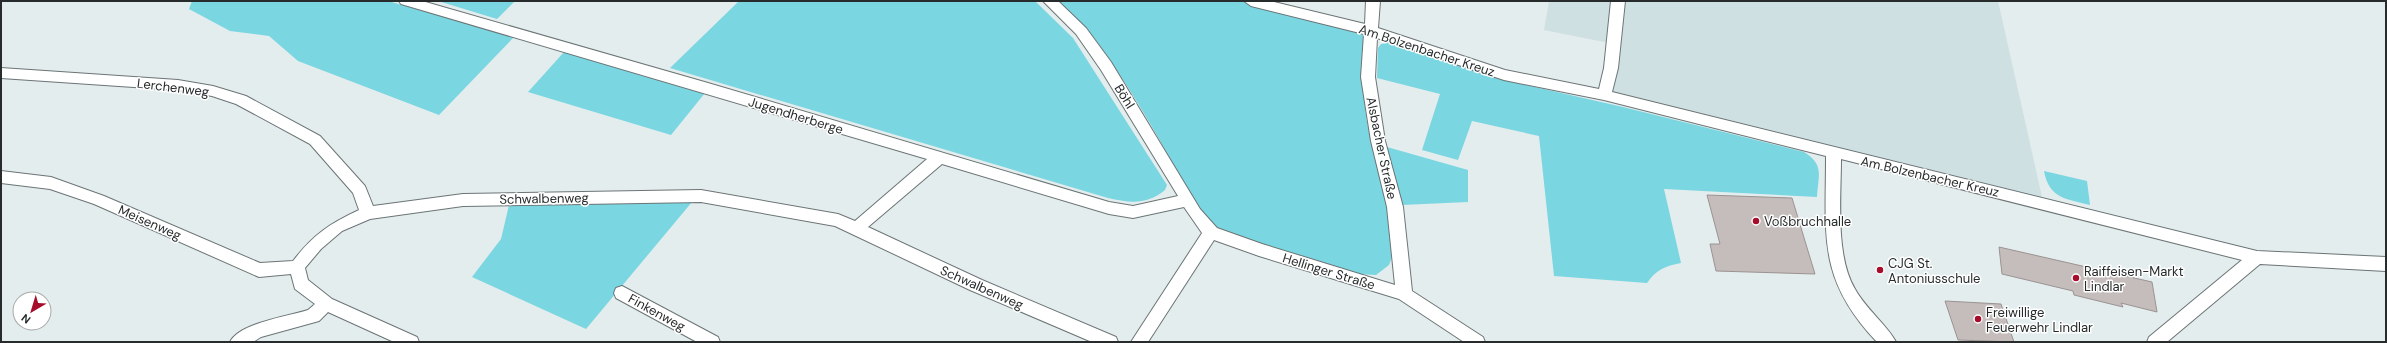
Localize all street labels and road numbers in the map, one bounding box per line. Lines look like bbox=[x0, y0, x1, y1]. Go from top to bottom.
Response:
street label: Am Bolzenbacher Kreuz bbox=[1357, 21, 1497, 80]
street label: Lerchenweg bbox=[136, 75, 210, 100]
street label: Böhl bbox=[1110, 81, 1139, 112]
street label: Jugendherberge bbox=[746, 93, 845, 138]
street label: Alsbacher Straße bbox=[1362, 95, 1401, 201]
street label: Am Bolzenbacher Kreuz bbox=[1859, 152, 2001, 201]
street label: Schwalbenweg bbox=[499, 189, 589, 208]
street label: Meisenweg bbox=[116, 201, 184, 244]
street label: Hellinger Straße bbox=[1281, 249, 1377, 294]
street label: Schwalbenweg bbox=[938, 262, 1026, 313]
street label: Finkenweg bbox=[625, 290, 688, 335]

